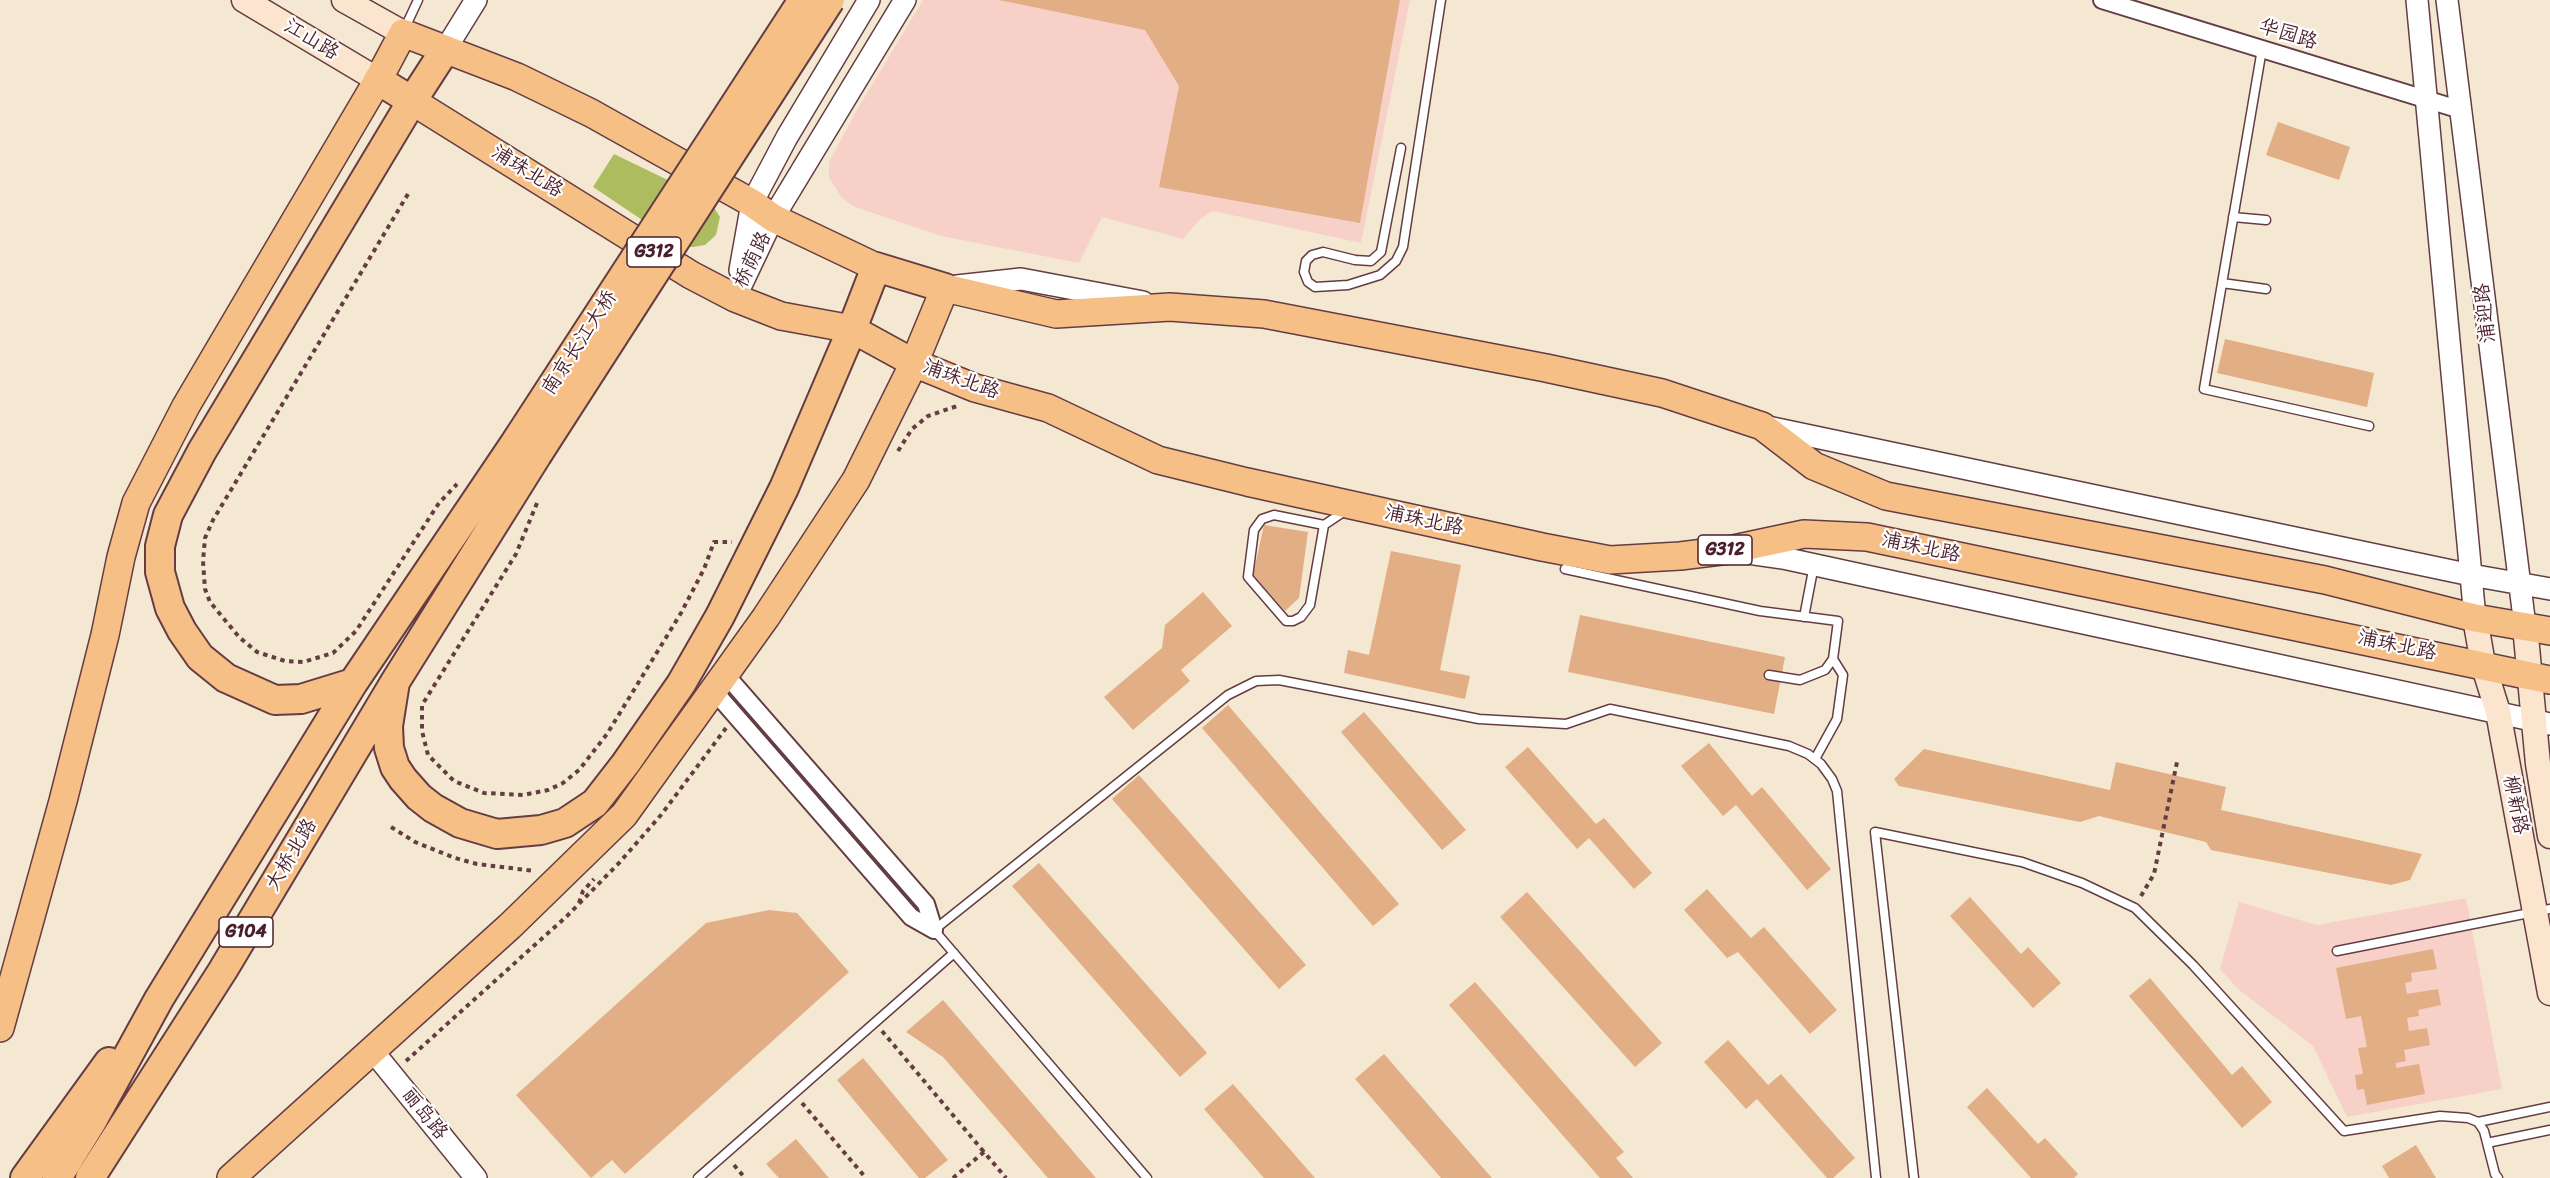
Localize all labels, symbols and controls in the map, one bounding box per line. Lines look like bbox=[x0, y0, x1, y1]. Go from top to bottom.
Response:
street label: 江山路 bbox=[279, 14, 343, 66]
street label: 华园路 bbox=[2256, 15, 2320, 55]
street label: 浦珠北路 bbox=[487, 141, 567, 203]
street label: 桥荫路 bbox=[729, 228, 777, 292]
road number: G312 bbox=[627, 237, 681, 267]
street label: 浦迎路 bbox=[2470, 282, 2502, 344]
street label: 南京长江大桥 bbox=[537, 286, 623, 400]
street label: 浦珠北路 bbox=[919, 355, 1003, 405]
street label: 浦珠北路 bbox=[1382, 501, 1466, 541]
street label: 浦珠北路 bbox=[1879, 528, 1963, 568]
road number: G312 bbox=[1698, 535, 1752, 565]
street label: 浦珠北路 bbox=[2355, 626, 2439, 666]
street label: 柳新路 bbox=[2497, 773, 2533, 837]
street label: 大桥北路 bbox=[261, 815, 323, 895]
road number: G104 bbox=[219, 917, 273, 947]
street label: 丽岛路 bbox=[396, 1083, 452, 1145]

